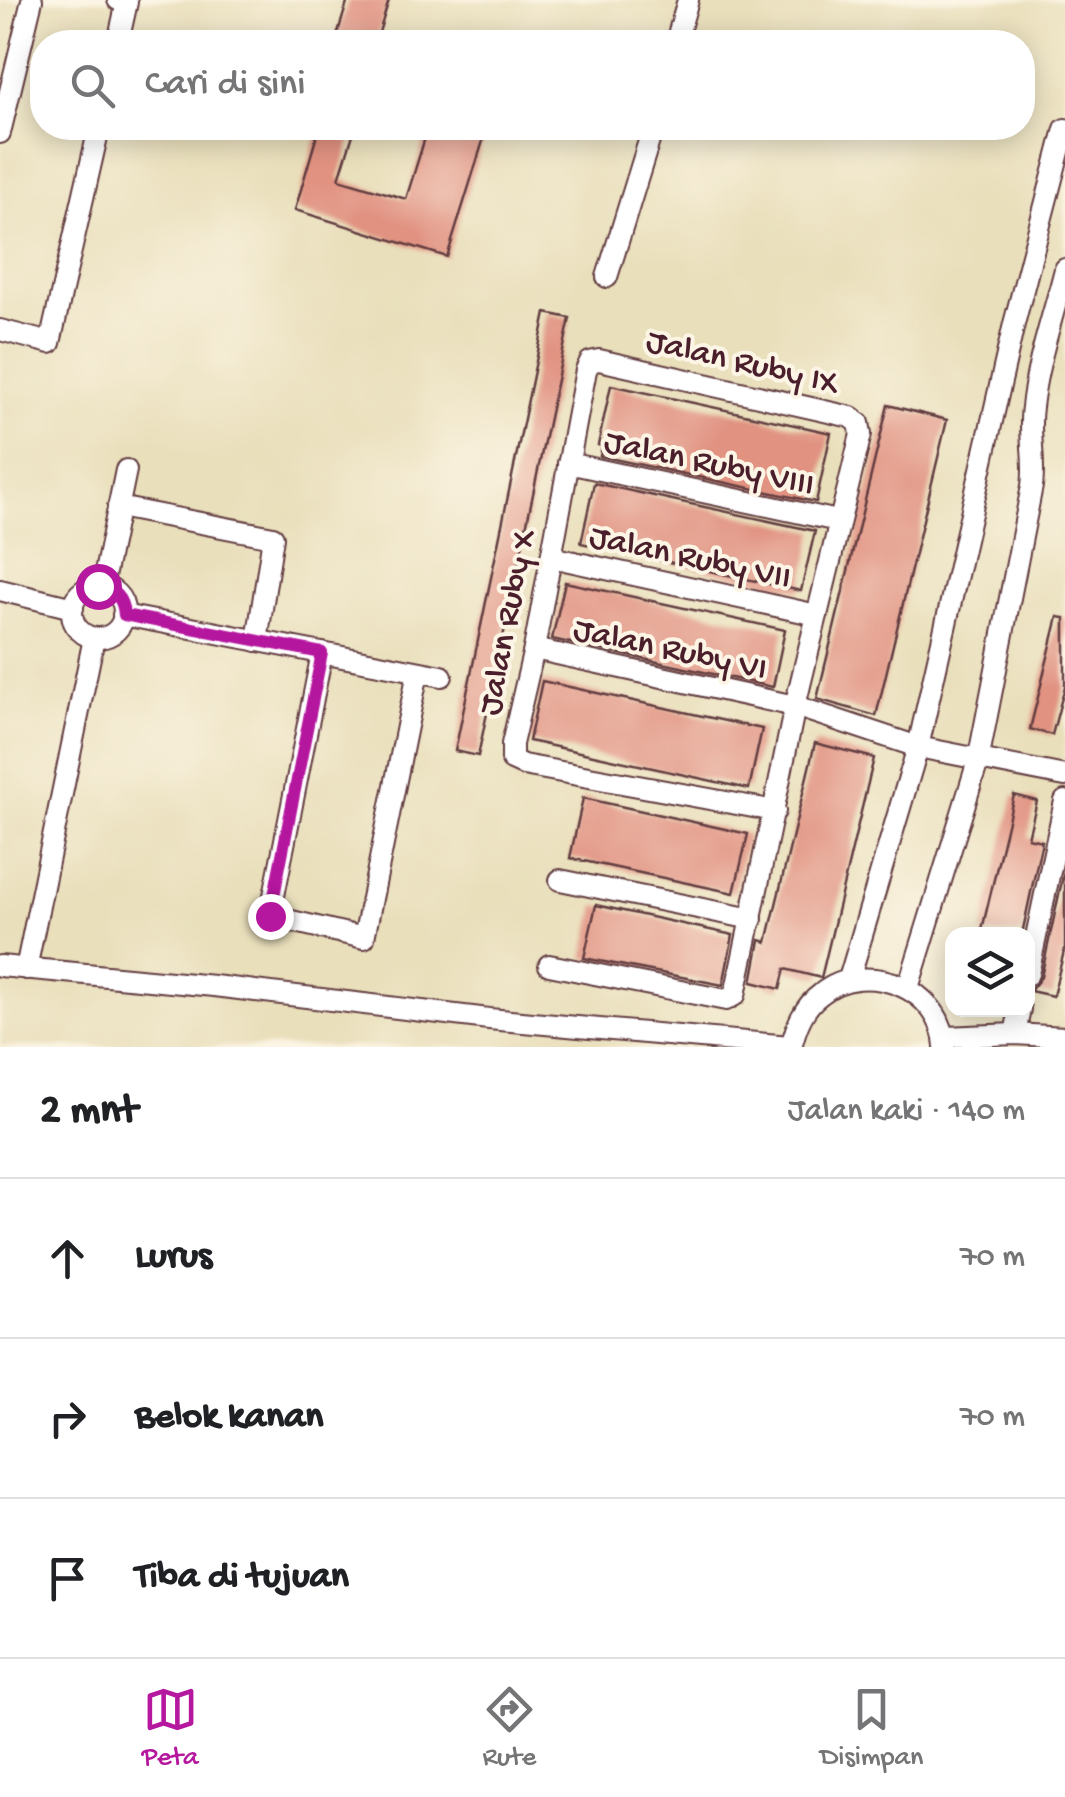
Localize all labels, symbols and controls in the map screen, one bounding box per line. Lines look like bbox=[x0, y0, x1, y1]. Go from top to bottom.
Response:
search box bbox=[30, 30, 1035, 140]
icon: search bbox=[65, 58, 120, 113]
text: Cari di sini bbox=[145, 63, 305, 107]
street label: Jalan Ruby IX bbox=[642, 322, 843, 407]
street label: Jalan Ruby VIII bbox=[600, 423, 818, 508]
street label: Jalan Ruby VII bbox=[585, 518, 794, 601]
street label: Jalan Ruby X bbox=[471, 526, 548, 719]
route start bbox=[76, 564, 122, 610]
street label: Jalan Ruby VI bbox=[569, 611, 770, 692]
route end bbox=[248, 894, 294, 940]
map controls bbox=[945, 927, 1035, 1017]
button: layers bbox=[945, 927, 1035, 1017]
text: 2 mnt bbox=[40, 1088, 137, 1137]
text: Jalan kaki · 140 m bbox=[788, 1093, 1025, 1131]
icon: ahead bbox=[40, 1231, 95, 1286]
text: Lurus bbox=[135, 1236, 212, 1280]
text: 70 m bbox=[960, 1239, 1025, 1277]
icon: right bbox=[40, 1391, 95, 1446]
text: Belok kanan bbox=[135, 1396, 323, 1440]
text: 70 m bbox=[960, 1399, 1025, 1437]
icon: arrive bbox=[40, 1551, 95, 1606]
text: Tiba di tujuan bbox=[135, 1556, 349, 1600]
tab: Peta bbox=[142, 1682, 199, 1775]
tab: Rute bbox=[482, 1682, 537, 1775]
tab: Disimpan bbox=[820, 1682, 923, 1775]

